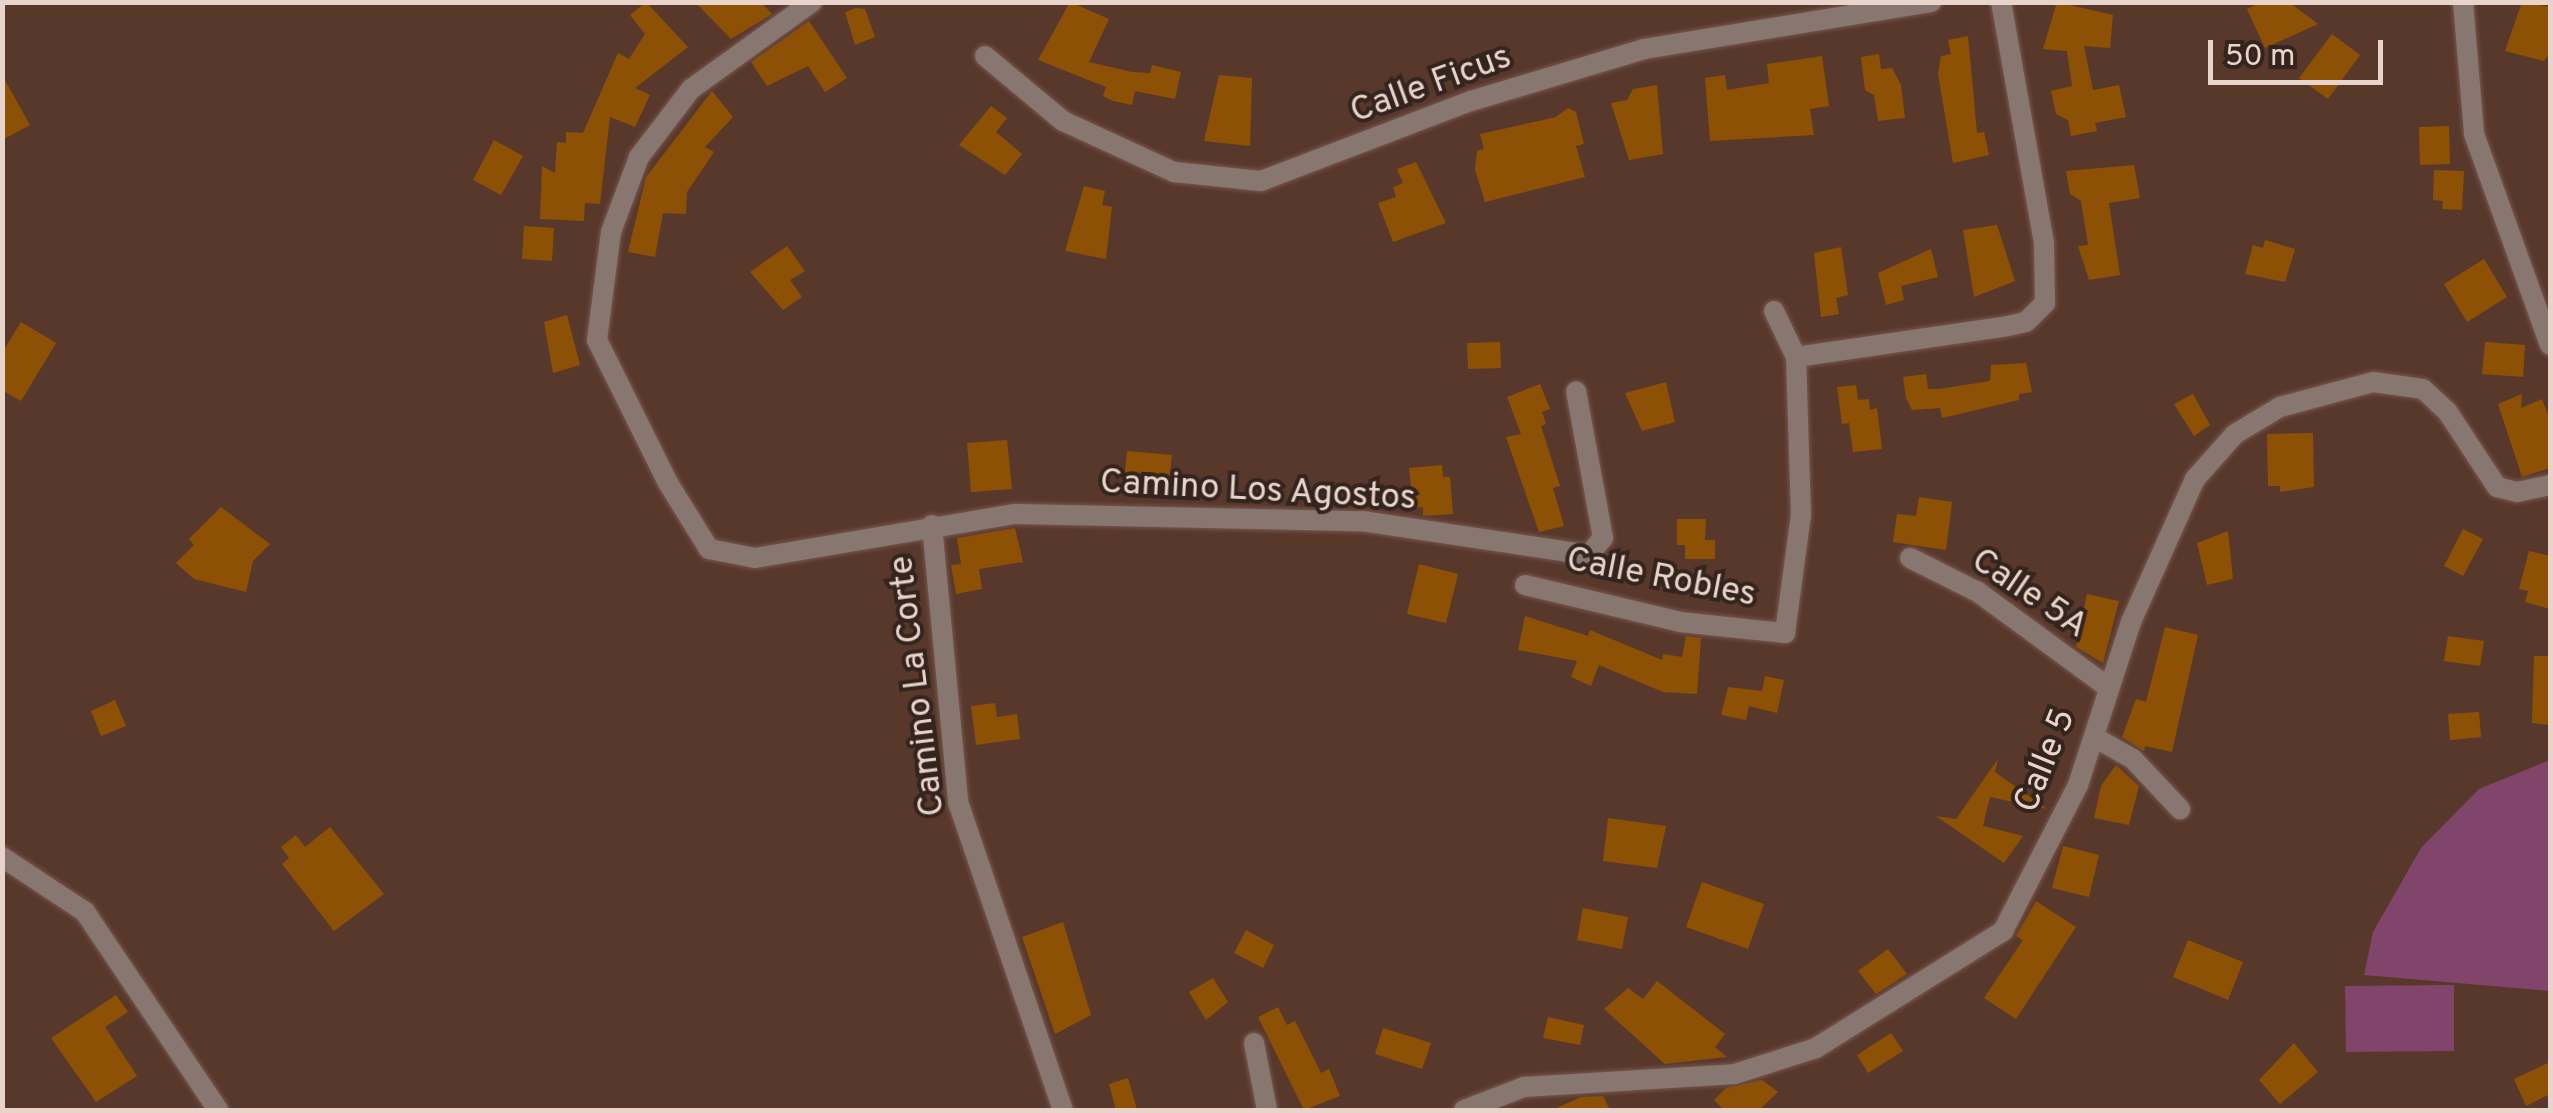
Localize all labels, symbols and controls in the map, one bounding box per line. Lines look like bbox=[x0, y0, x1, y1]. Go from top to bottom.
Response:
scale bar bbox=[2213, 20, 2388, 82]
street label: Calle Ficus bbox=[1345, 36, 1517, 134]
text: 50 m bbox=[2225, 39, 2295, 76]
street label: Camino Los Agostos bbox=[1098, 462, 1418, 520]
street label: Calle Robles bbox=[1563, 539, 1759, 617]
street label: Calle 5A bbox=[1963, 540, 2095, 648]
street label: Camino La Corte bbox=[881, 553, 955, 819]
street label: Calle 5 bbox=[2006, 703, 2086, 819]

